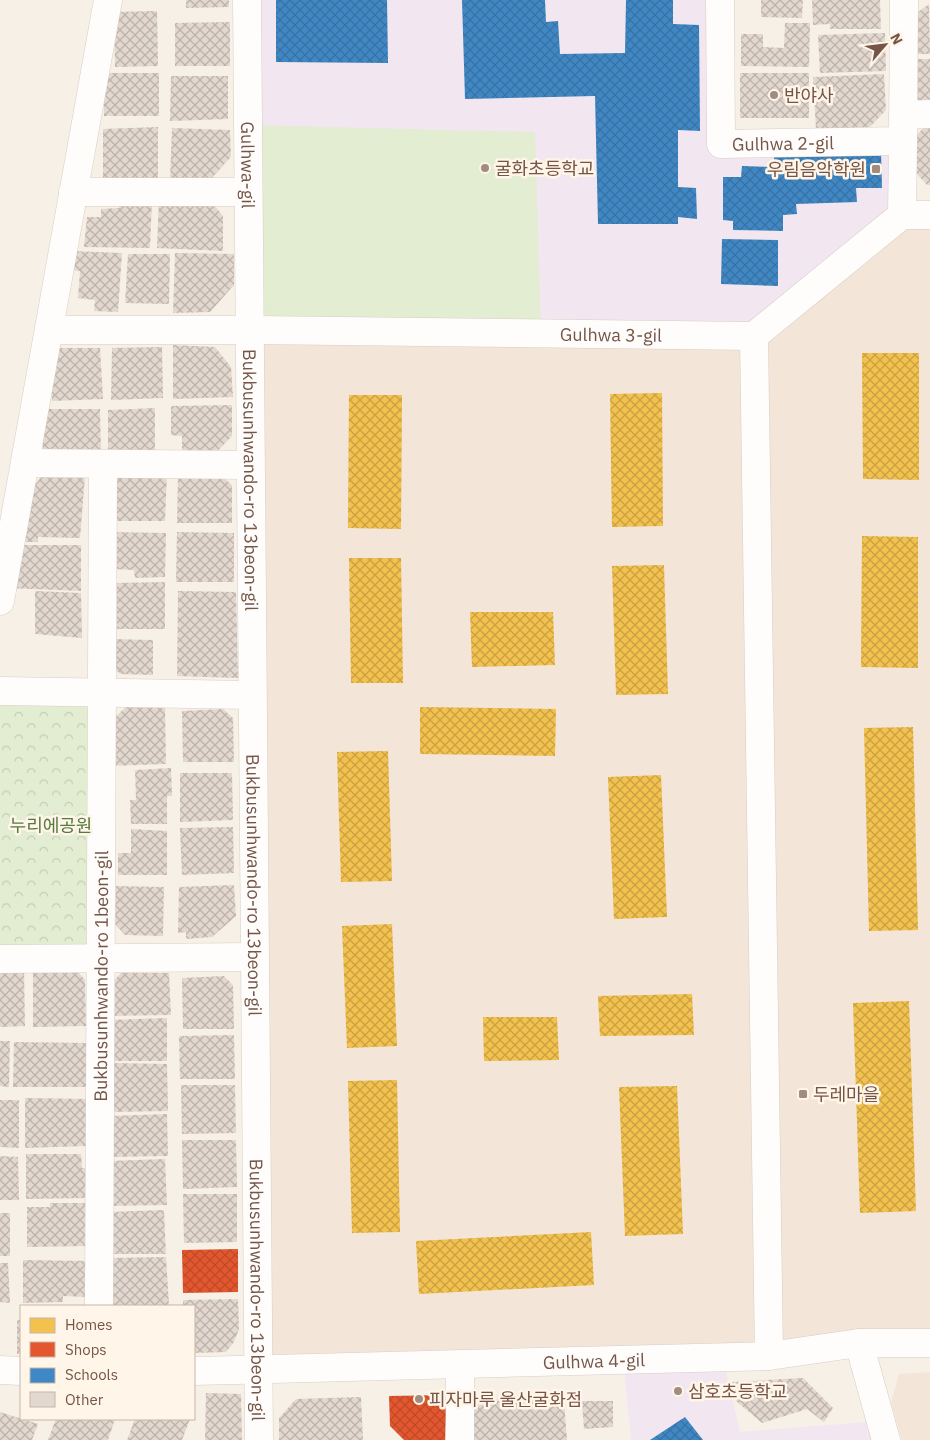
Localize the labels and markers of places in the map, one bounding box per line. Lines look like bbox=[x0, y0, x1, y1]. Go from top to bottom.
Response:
place label: 반야사 bbox=[784, 84, 834, 107]
marker: 반야사 bbox=[768, 89, 780, 101]
place label: 굴화초등학교 bbox=[495, 157, 594, 180]
place label: 우림음악학원 bbox=[767, 158, 866, 181]
marker: 굴화초등학교 bbox=[479, 162, 491, 174]
marker: 우림음악학원 bbox=[870, 163, 882, 175]
place label: 두레마을 bbox=[813, 1083, 879, 1106]
marker: 두레마을 bbox=[797, 1088, 809, 1100]
place label: 삼호초등학교 bbox=[688, 1380, 787, 1403]
marker: 삼호초등학교 bbox=[672, 1385, 684, 1397]
place label: 피자마루 울산굴화점 bbox=[429, 1388, 582, 1411]
marker: 피자마루 울산굴화점 bbox=[413, 1393, 425, 1405]

